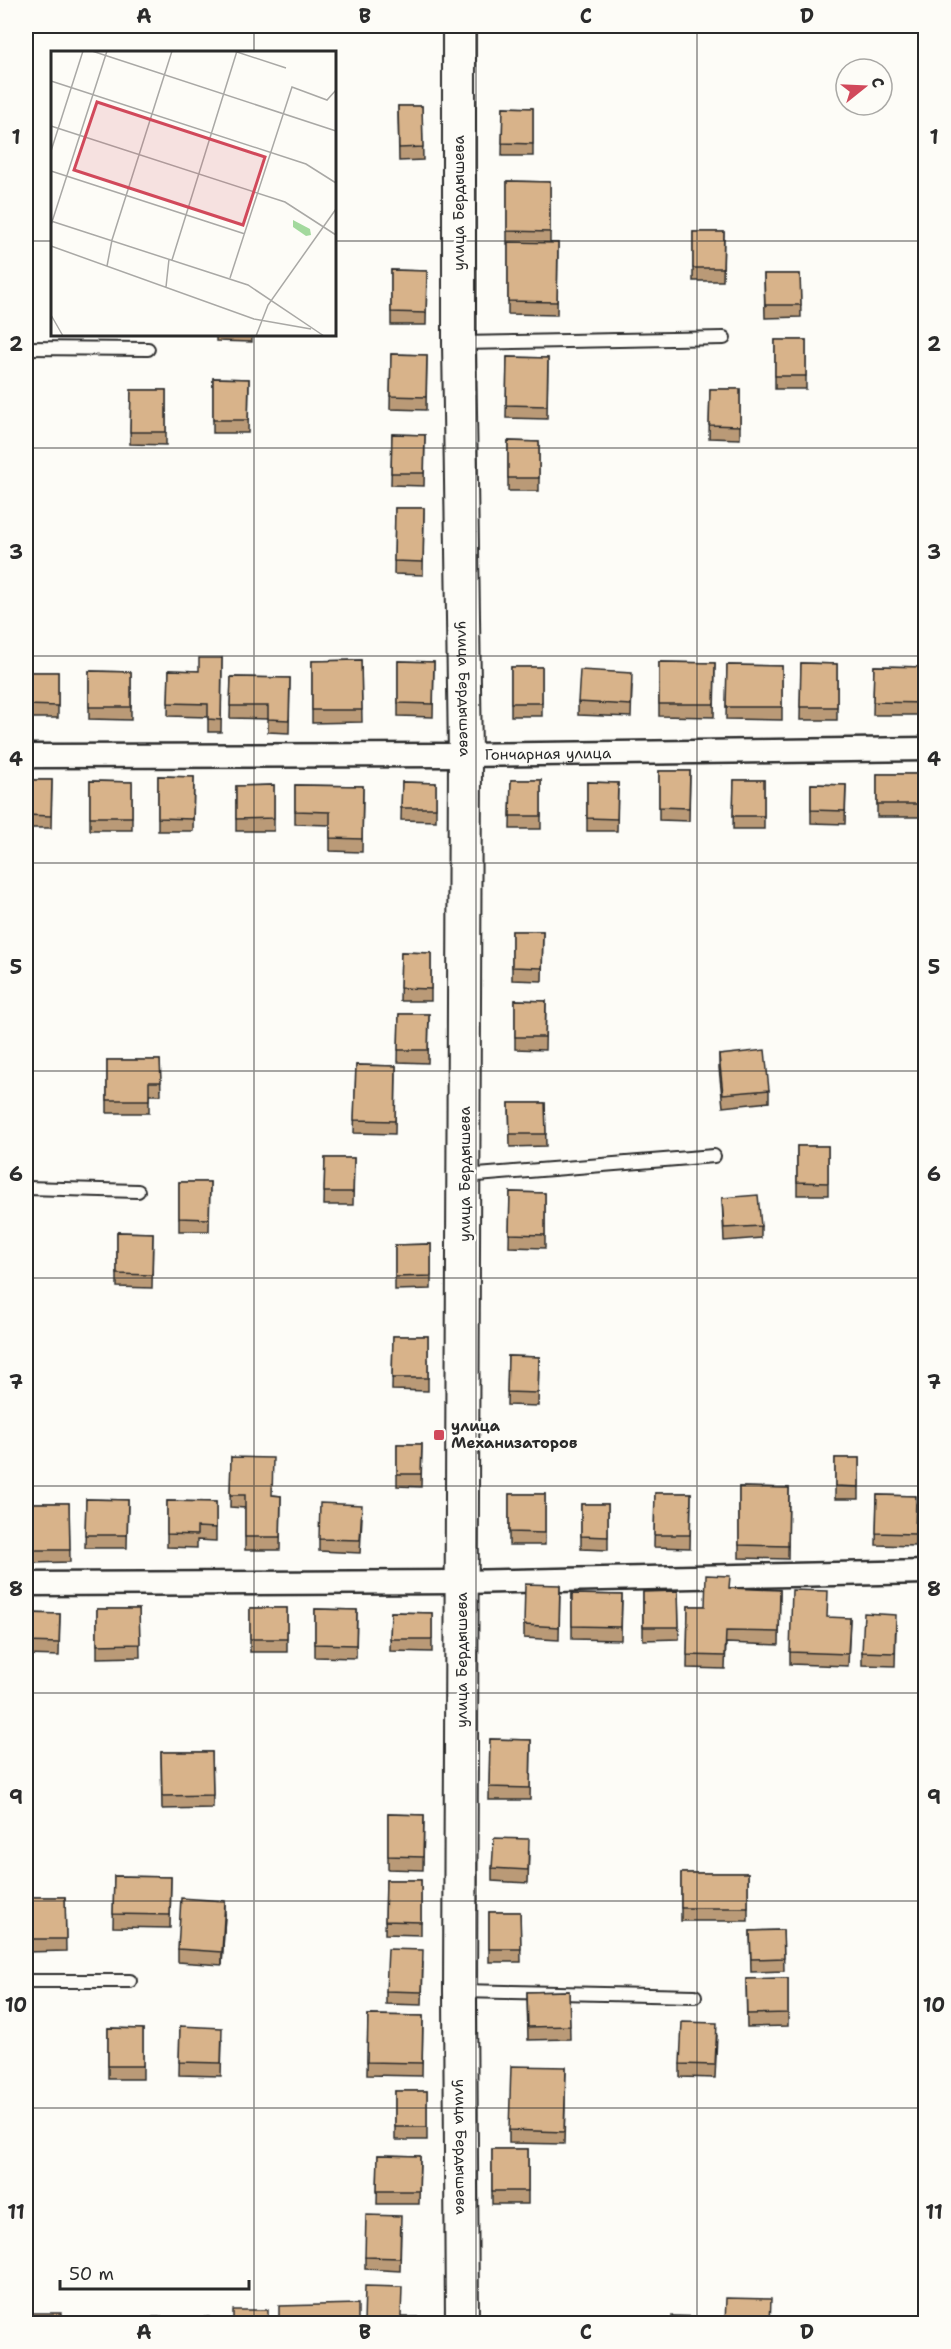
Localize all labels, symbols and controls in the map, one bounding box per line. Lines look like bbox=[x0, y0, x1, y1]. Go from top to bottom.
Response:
text: A bbox=[136, 3, 152, 29]
text: B bbox=[359, 3, 371, 29]
text: C bbox=[580, 3, 592, 29]
text: D bbox=[800, 3, 814, 29]
inset map bbox=[51, 51, 336, 336]
north arrow bbox=[834, 57, 894, 117]
text: С bbox=[866, 75, 889, 91]
text: 1 bbox=[11, 124, 21, 150]
text: 1 bbox=[929, 124, 939, 150]
street label: улица Бердышева bbox=[449, 134, 469, 271]
text: 2 bbox=[9, 331, 23, 357]
text: 2 bbox=[927, 331, 941, 357]
text: 3 bbox=[9, 539, 23, 565]
text: 3 bbox=[927, 539, 941, 565]
street label: улица Бердышева bbox=[453, 621, 475, 758]
street label: Гончарная улица bbox=[485, 743, 612, 765]
text: 4 bbox=[9, 746, 23, 772]
text: 4 bbox=[927, 746, 941, 772]
text: 5 bbox=[10, 954, 22, 980]
text: 5 bbox=[928, 954, 940, 980]
street label: улица Бердышева bbox=[455, 1105, 475, 1242]
text: 6 bbox=[9, 1161, 23, 1187]
text: 6 bbox=[927, 1161, 941, 1187]
text: 7 bbox=[9, 1369, 23, 1395]
text: 7 bbox=[927, 1369, 941, 1395]
place label: улица Механизаторов bbox=[451, 1416, 577, 1453]
marker: улица Механизаторов bbox=[432, 1428, 446, 1442]
text: 8 bbox=[9, 1576, 23, 1602]
text: 8 bbox=[927, 1576, 941, 1602]
street label: улица Бердышева bbox=[452, 1591, 472, 1728]
text: 9 bbox=[9, 1784, 23, 1810]
text: 9 bbox=[927, 1784, 941, 1810]
text: 10 bbox=[5, 1992, 27, 2018]
text: 10 bbox=[923, 1992, 945, 2018]
street label: улица Бердышева bbox=[451, 2079, 471, 2216]
text: 11 bbox=[7, 2199, 25, 2225]
text: 11 bbox=[925, 2199, 943, 2225]
scale bar bbox=[60, 2253, 249, 2291]
text: 50 m bbox=[69, 2262, 114, 2286]
text: A bbox=[136, 2319, 152, 2345]
text: B bbox=[359, 2319, 371, 2345]
text: C bbox=[580, 2319, 592, 2345]
text: D bbox=[800, 2319, 814, 2345]

